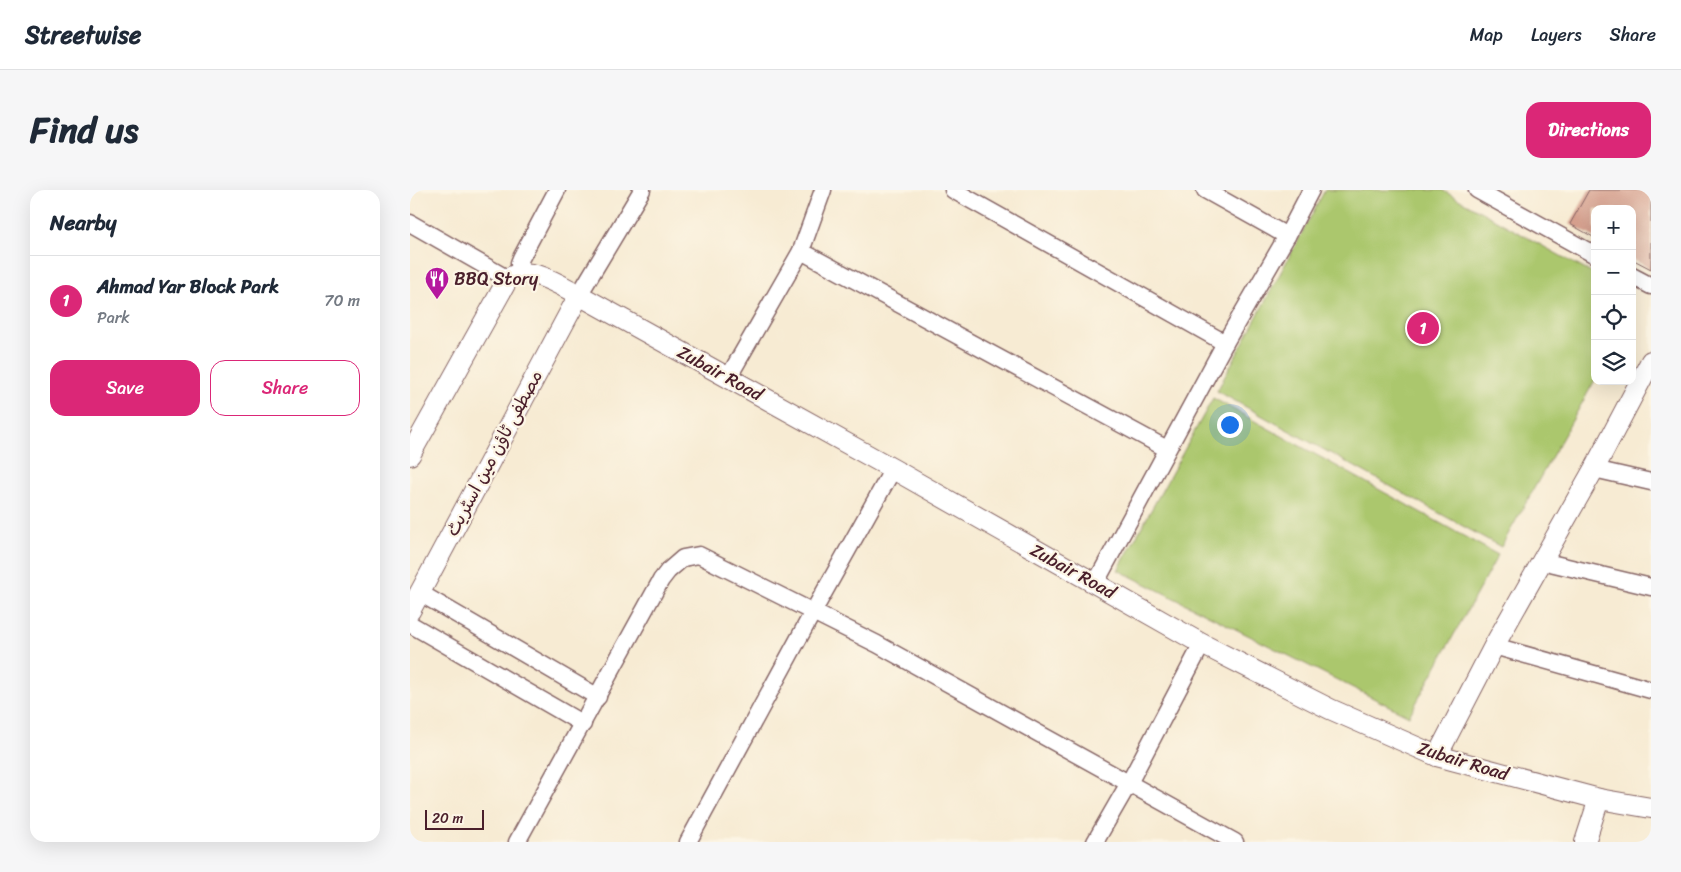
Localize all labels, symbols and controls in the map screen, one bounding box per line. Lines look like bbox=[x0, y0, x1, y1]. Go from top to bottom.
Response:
text: Streetwise bbox=[25, 14, 141, 56]
text: Map bbox=[1470, 19, 1503, 51]
text: Layers bbox=[1531, 19, 1582, 51]
text: Share bbox=[1610, 19, 1656, 51]
text: Find us bbox=[30, 99, 138, 161]
button: Directions bbox=[1526, 102, 1651, 158]
text: Nearby bbox=[50, 204, 116, 242]
map controls bbox=[1591, 205, 1636, 385]
button: + bbox=[1591, 205, 1636, 250]
button: − bbox=[1591, 250, 1636, 295]
place label: BBQ Story bbox=[454, 263, 539, 295]
restaurant icon: BBQ Story bbox=[424, 266, 450, 300]
text: Ahmad Yar Block Park bbox=[97, 270, 279, 303]
text: 1 bbox=[63, 286, 69, 315]
text: 70 m bbox=[324, 286, 360, 315]
button: locate bbox=[1591, 295, 1636, 340]
text: Park bbox=[97, 303, 130, 332]
pin: 1 bbox=[1407, 309, 1439, 347]
street label: Zubair Road bbox=[671, 336, 770, 411]
button: layers bbox=[1591, 340, 1636, 385]
button: Save bbox=[50, 360, 200, 416]
button: Share bbox=[210, 360, 360, 416]
street label: مصطفی ٹاؤن مین اسٹریٹ bbox=[436, 364, 552, 542]
your location bbox=[1217, 412, 1243, 438]
street label: Zubair Road bbox=[1024, 534, 1123, 609]
street label: Zubair Road bbox=[1413, 732, 1514, 790]
text: 20 m bbox=[432, 806, 463, 831]
scale bar bbox=[425, 807, 484, 830]

